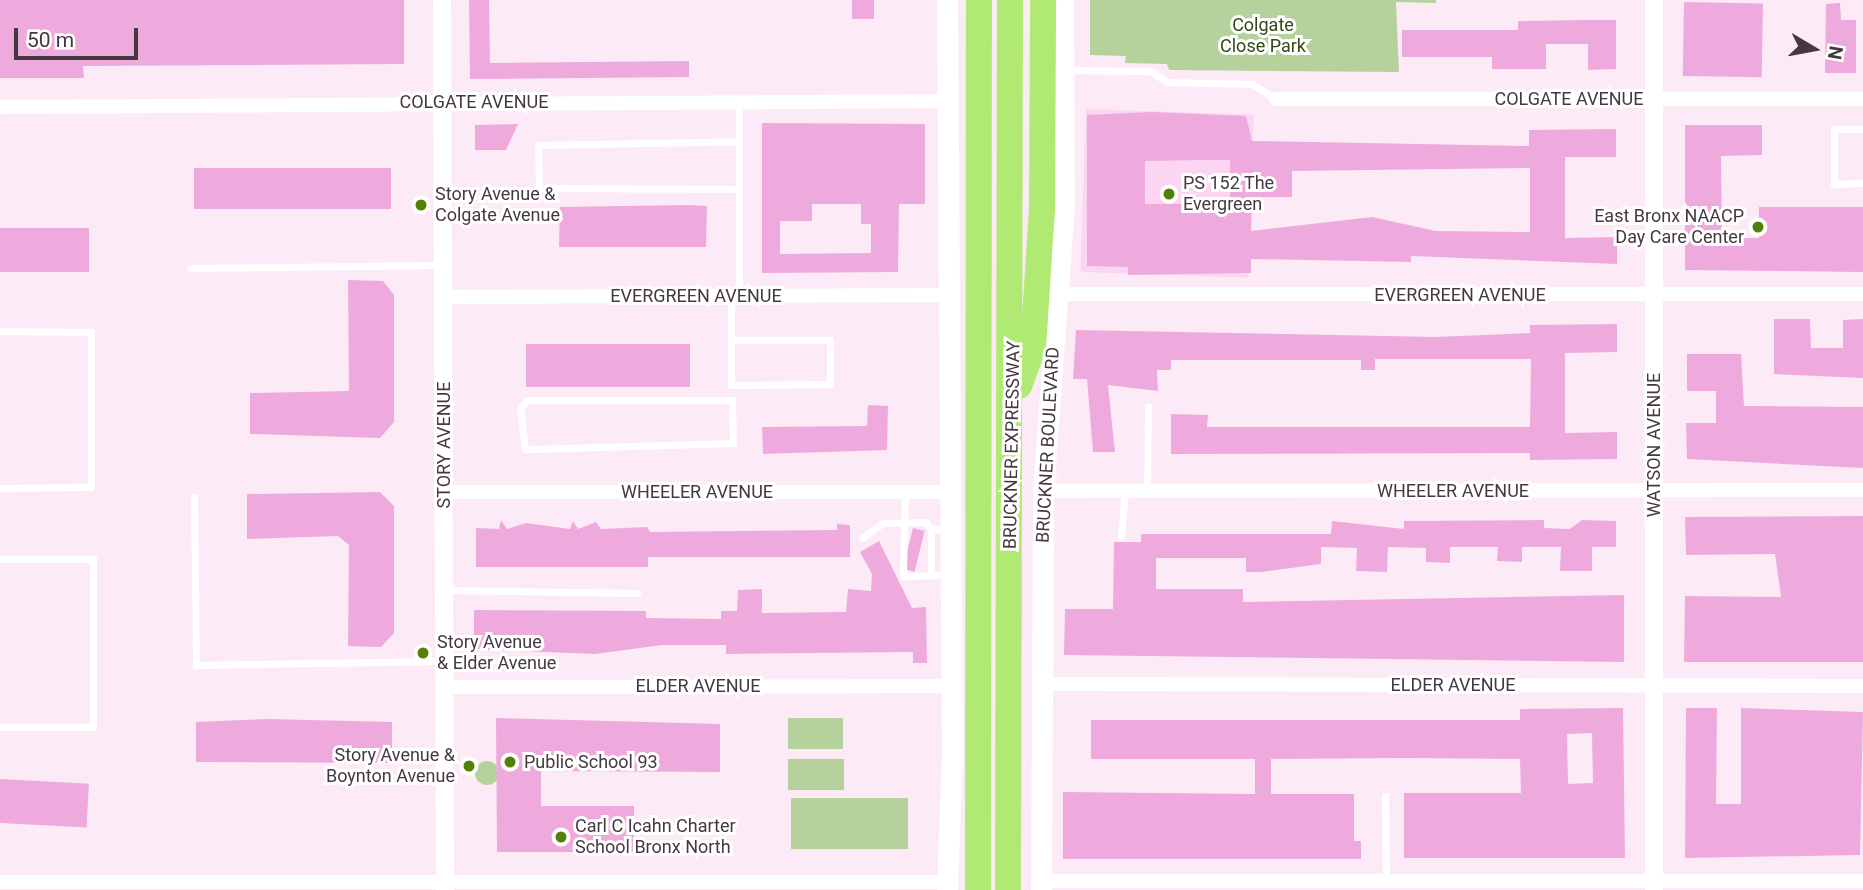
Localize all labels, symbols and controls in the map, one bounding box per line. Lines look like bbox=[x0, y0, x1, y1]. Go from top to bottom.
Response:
scale bar bbox=[18, 14, 142, 58]
north arrow bbox=[1779, 14, 1849, 84]
park label: Colgate Close Park bbox=[1220, 15, 1306, 58]
text: 50 m bbox=[27, 28, 74, 52]
text: N bbox=[1823, 44, 1848, 61]
street label: COLGATE AVENUE bbox=[1495, 88, 1643, 110]
street label: COLGATE AVENUE bbox=[400, 91, 548, 113]
place label: PS 152 The Evergreen bbox=[1183, 173, 1275, 216]
place label: Story Avenue & Colgate Avenue bbox=[435, 184, 560, 227]
marker: PS 152 The Evergreen bbox=[1161, 186, 1177, 202]
marker: Story Avenue & Colgate Avenue bbox=[413, 197, 429, 213]
place label: East Bronx NAACP Day Care Center bbox=[1594, 206, 1744, 248]
marker: East Bronx NAACP Day Care Center bbox=[1750, 219, 1766, 235]
street label: EVERGREEN AVENUE bbox=[1374, 284, 1546, 306]
street label: EVERGREEN AVENUE bbox=[610, 285, 782, 307]
street label: BRUCKNER EXPRESSWAY bbox=[999, 341, 1025, 549]
street label: BRUCKNER BOULEVARD bbox=[1032, 346, 1064, 544]
street label: WATSON AVENUE bbox=[1643, 373, 1665, 517]
street label: STORY AVENUE bbox=[433, 382, 455, 508]
street label: WHEELER AVENUE bbox=[1377, 480, 1529, 502]
street label: WHEELER AVENUE bbox=[621, 481, 773, 503]
place label: Story Avenue & Elder Avenue bbox=[437, 632, 556, 674]
marker: Story Avenue & Elder Avenue bbox=[415, 645, 431, 661]
street label: ELDER AVENUE bbox=[1391, 674, 1515, 696]
street label: ELDER AVENUE bbox=[636, 675, 760, 697]
place label: Story Avenue & Boynton Avenue bbox=[326, 745, 455, 788]
place label: Public School 93 bbox=[524, 751, 658, 773]
marker: Public School 93 bbox=[502, 754, 518, 770]
marker: Story Avenue & Boynton Avenue bbox=[461, 758, 477, 774]
place label: Carl C Icahn Charter School Bronx North bbox=[575, 816, 736, 858]
marker: Carl C Icahn Charter School Bronx North bbox=[553, 829, 569, 845]

